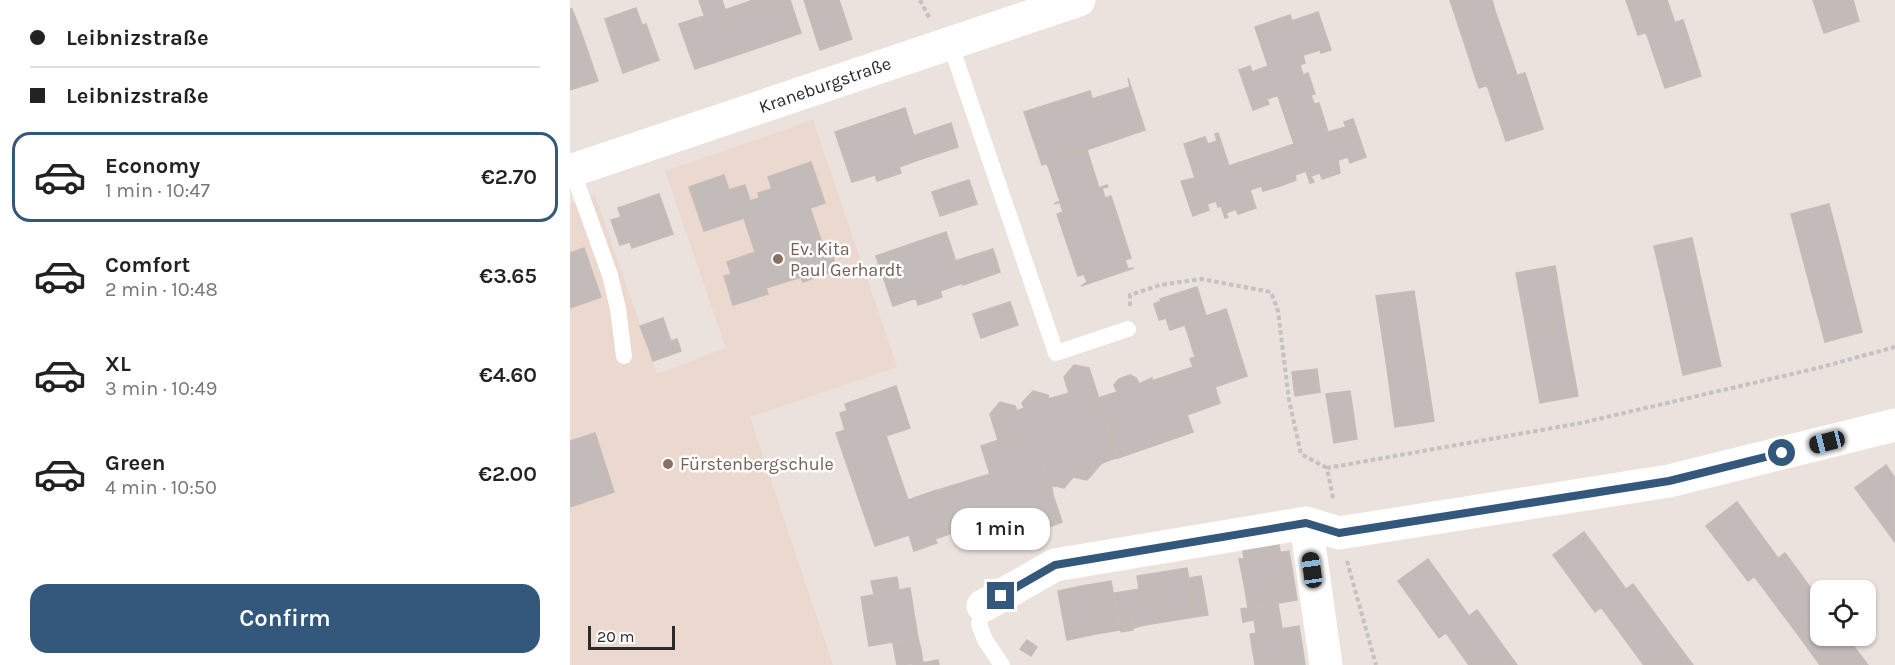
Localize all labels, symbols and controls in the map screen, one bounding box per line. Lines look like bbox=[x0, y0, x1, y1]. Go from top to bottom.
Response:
text: Leibnizstraße bbox=[66, 25, 209, 51]
street label: Kraneburgstraße bbox=[756, 52, 894, 118]
text: Leibnizstraße bbox=[66, 83, 209, 109]
icon: car bbox=[33, 150, 87, 204]
text: Economy bbox=[105, 153, 200, 179]
text: €2.70 bbox=[481, 164, 537, 190]
text: 1 min · 10:47 bbox=[105, 179, 210, 202]
place label: Ev. Kita Paul Gerhardt bbox=[790, 238, 902, 281]
icon: car bbox=[33, 249, 87, 303]
text: Comfort bbox=[105, 252, 190, 278]
marker: Ev. Kita Paul Gerhardt bbox=[771, 252, 785, 266]
text: €3.65 bbox=[479, 263, 537, 289]
text: 2 min · 10:48 bbox=[105, 278, 218, 301]
icon: car bbox=[33, 348, 87, 402]
text: XL bbox=[105, 351, 131, 377]
text: €4.60 bbox=[479, 362, 537, 388]
text: 3 min · 10:49 bbox=[105, 377, 217, 400]
car bbox=[1807, 429, 1847, 455]
route start bbox=[1768, 439, 1795, 466]
icon: car bbox=[33, 447, 87, 501]
text: Green bbox=[105, 450, 166, 476]
place label: Fürstenbergschule bbox=[680, 453, 834, 475]
marker: Fürstenbergschule bbox=[661, 457, 675, 471]
text: €2.00 bbox=[478, 461, 537, 487]
text: 4 min · 10:50 bbox=[105, 476, 217, 499]
callout: 1 min bbox=[952, 509, 1050, 551]
text: 1 min bbox=[976, 517, 1025, 540]
car bbox=[1301, 551, 1323, 589]
map controls bbox=[1810, 580, 1876, 646]
button: locate bbox=[1810, 580, 1876, 646]
route end bbox=[987, 582, 1014, 609]
button: Confirm bbox=[30, 584, 540, 653]
scale bar bbox=[588, 623, 675, 650]
text: 20 m bbox=[597, 627, 635, 646]

